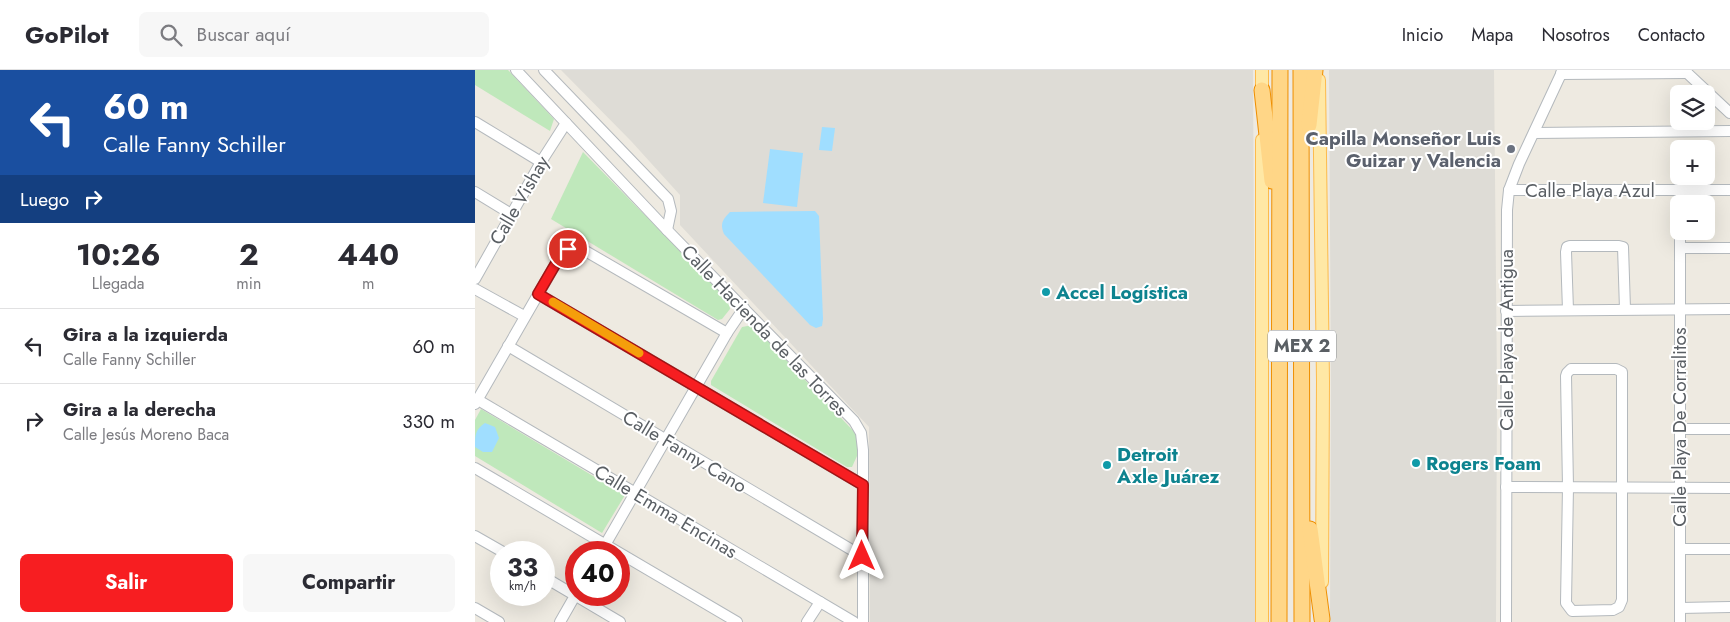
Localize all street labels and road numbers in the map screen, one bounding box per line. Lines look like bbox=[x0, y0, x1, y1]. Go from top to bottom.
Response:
street label: Calle Vishay bbox=[483, 150, 556, 250]
street label: Calle Playa Azul bbox=[1525, 177, 1655, 204]
street label: Calle Hacienda de las Torres bbox=[675, 239, 854, 422]
street label: Calle Playa de Antigua bbox=[1493, 249, 1520, 431]
street label: Calle Playa De Corralitos bbox=[1666, 327, 1693, 527]
road number: MEX 2 bbox=[1268, 330, 1336, 362]
street label: Calle Fanny Cano bbox=[617, 404, 752, 499]
street label: Calle Emma Encinas bbox=[589, 458, 743, 565]

